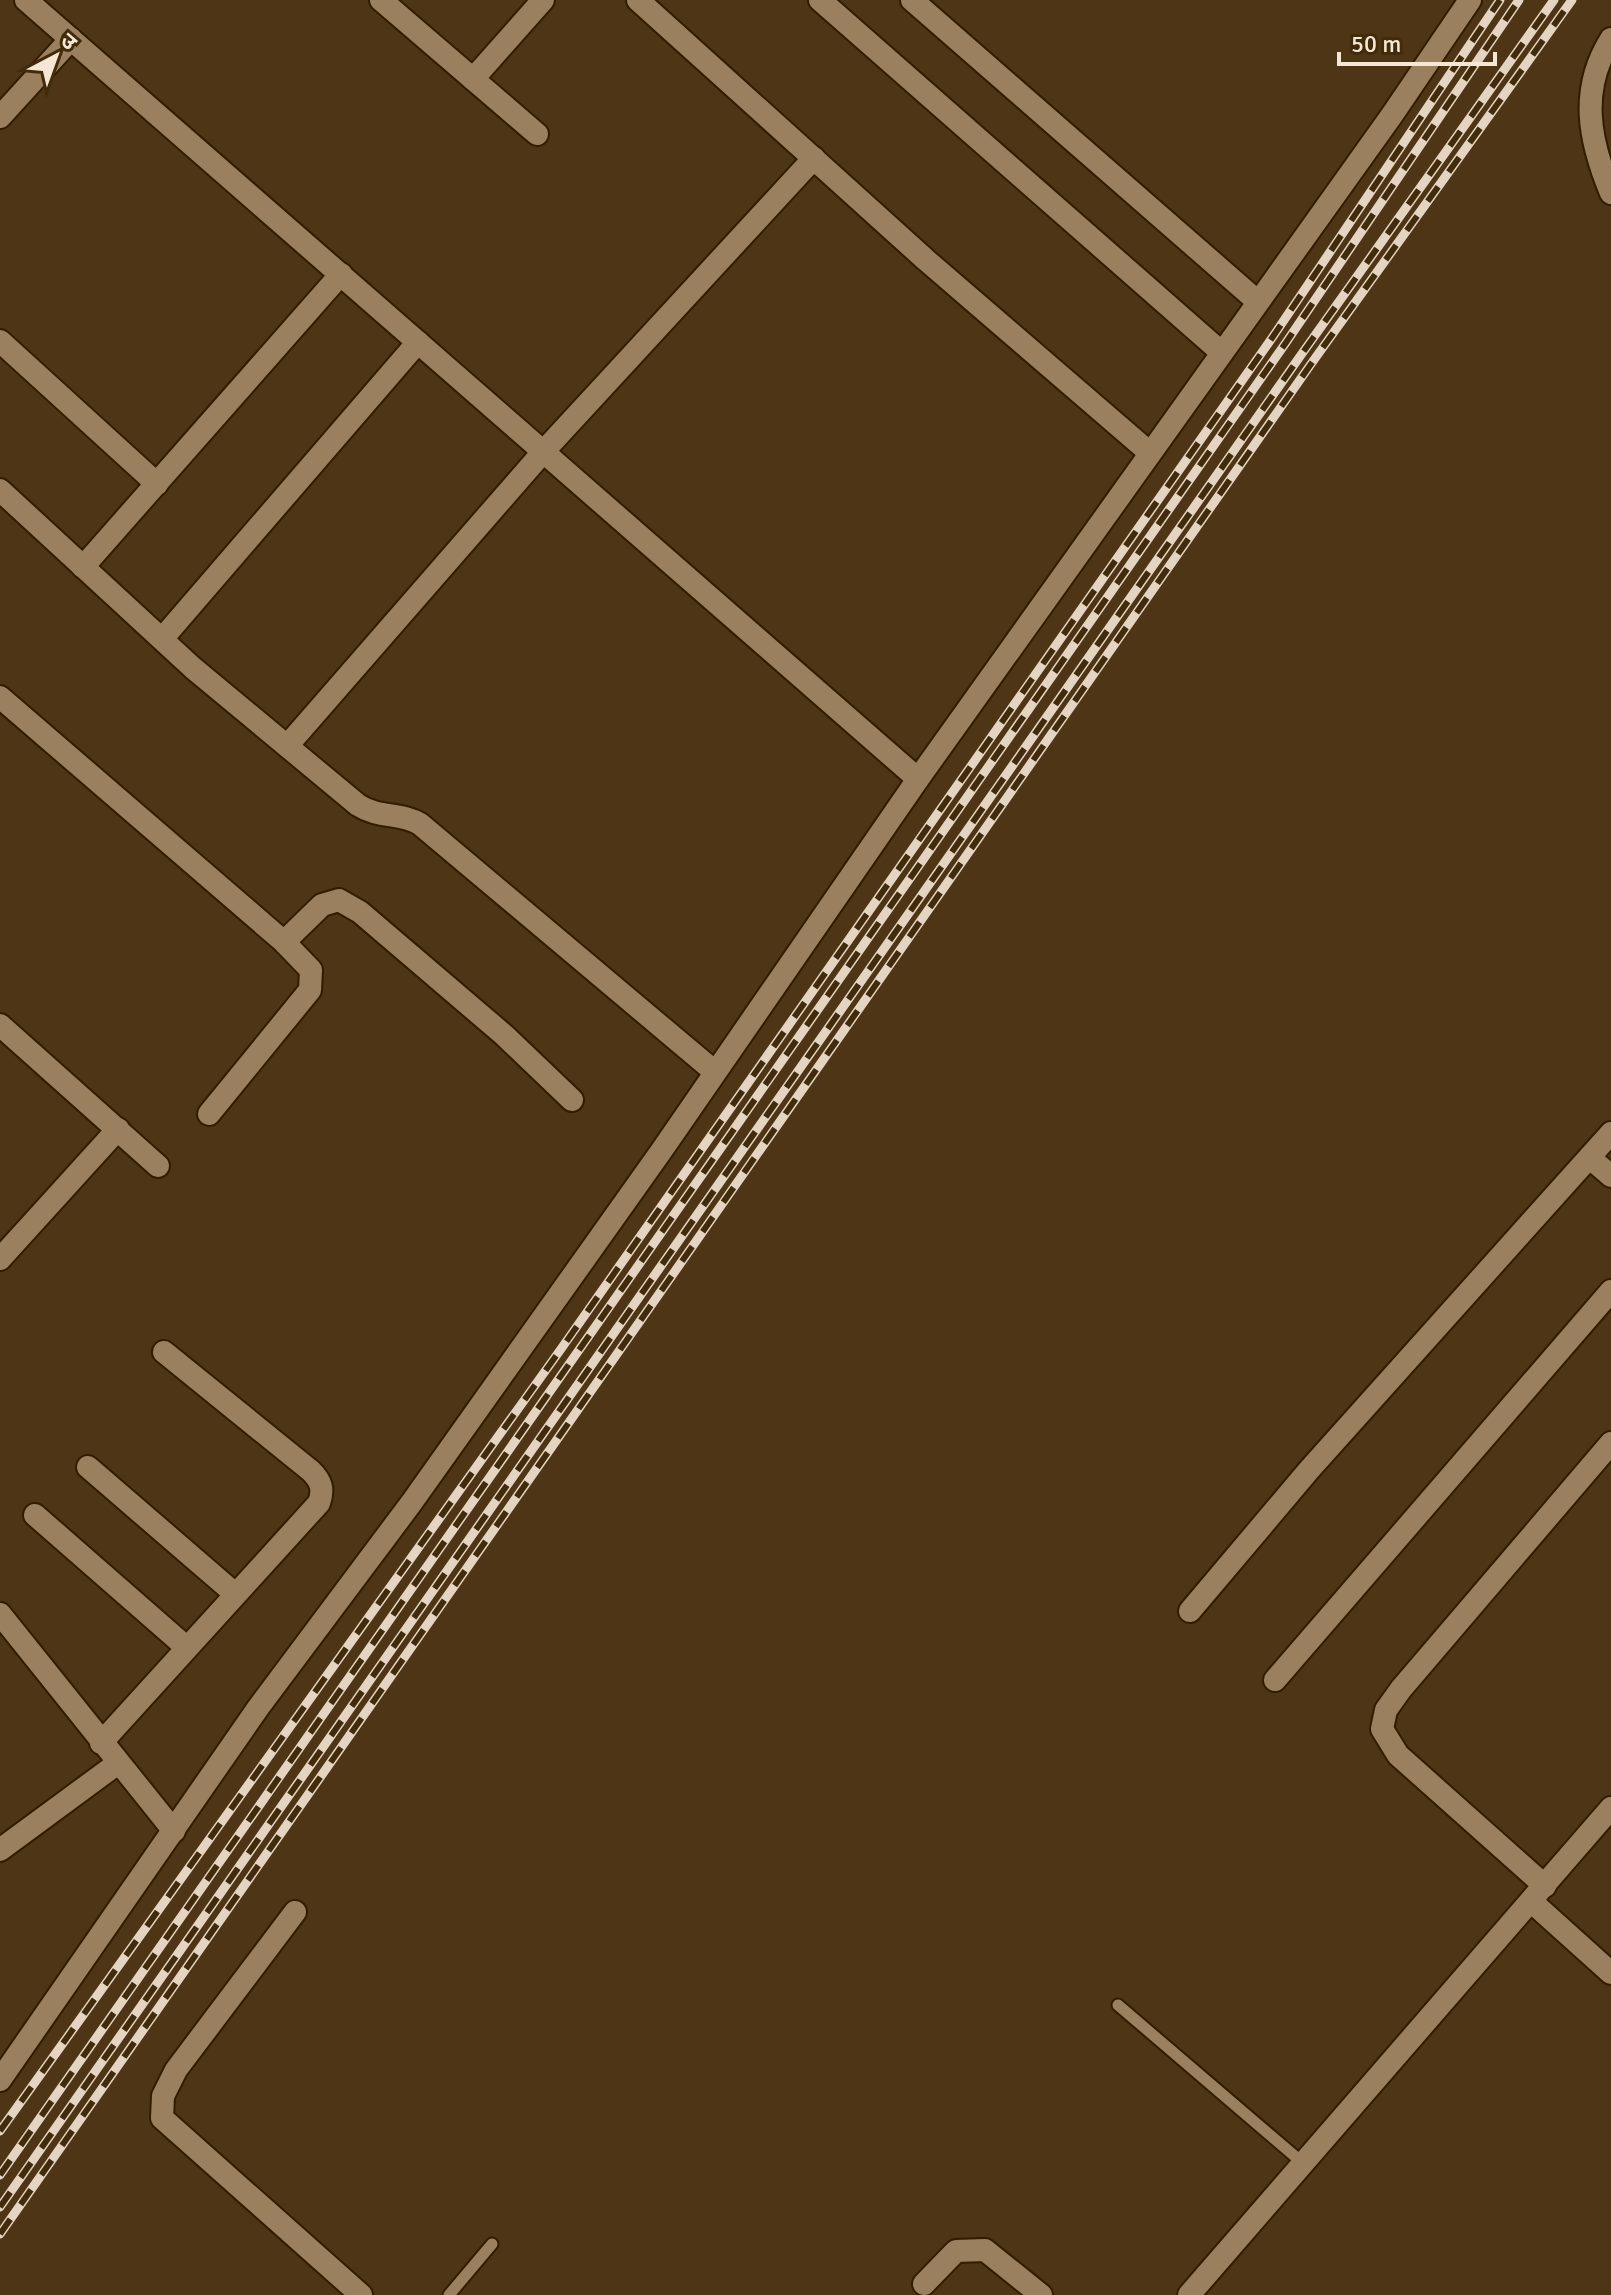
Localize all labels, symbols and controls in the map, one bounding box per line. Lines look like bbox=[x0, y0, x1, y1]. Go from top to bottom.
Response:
north arrow bbox=[16, 16, 96, 96]
scale bar bbox=[1339, 16, 1495, 66]
text: उ bbox=[55, 27, 83, 56]
text: 50 m bbox=[1351, 29, 1401, 59]

